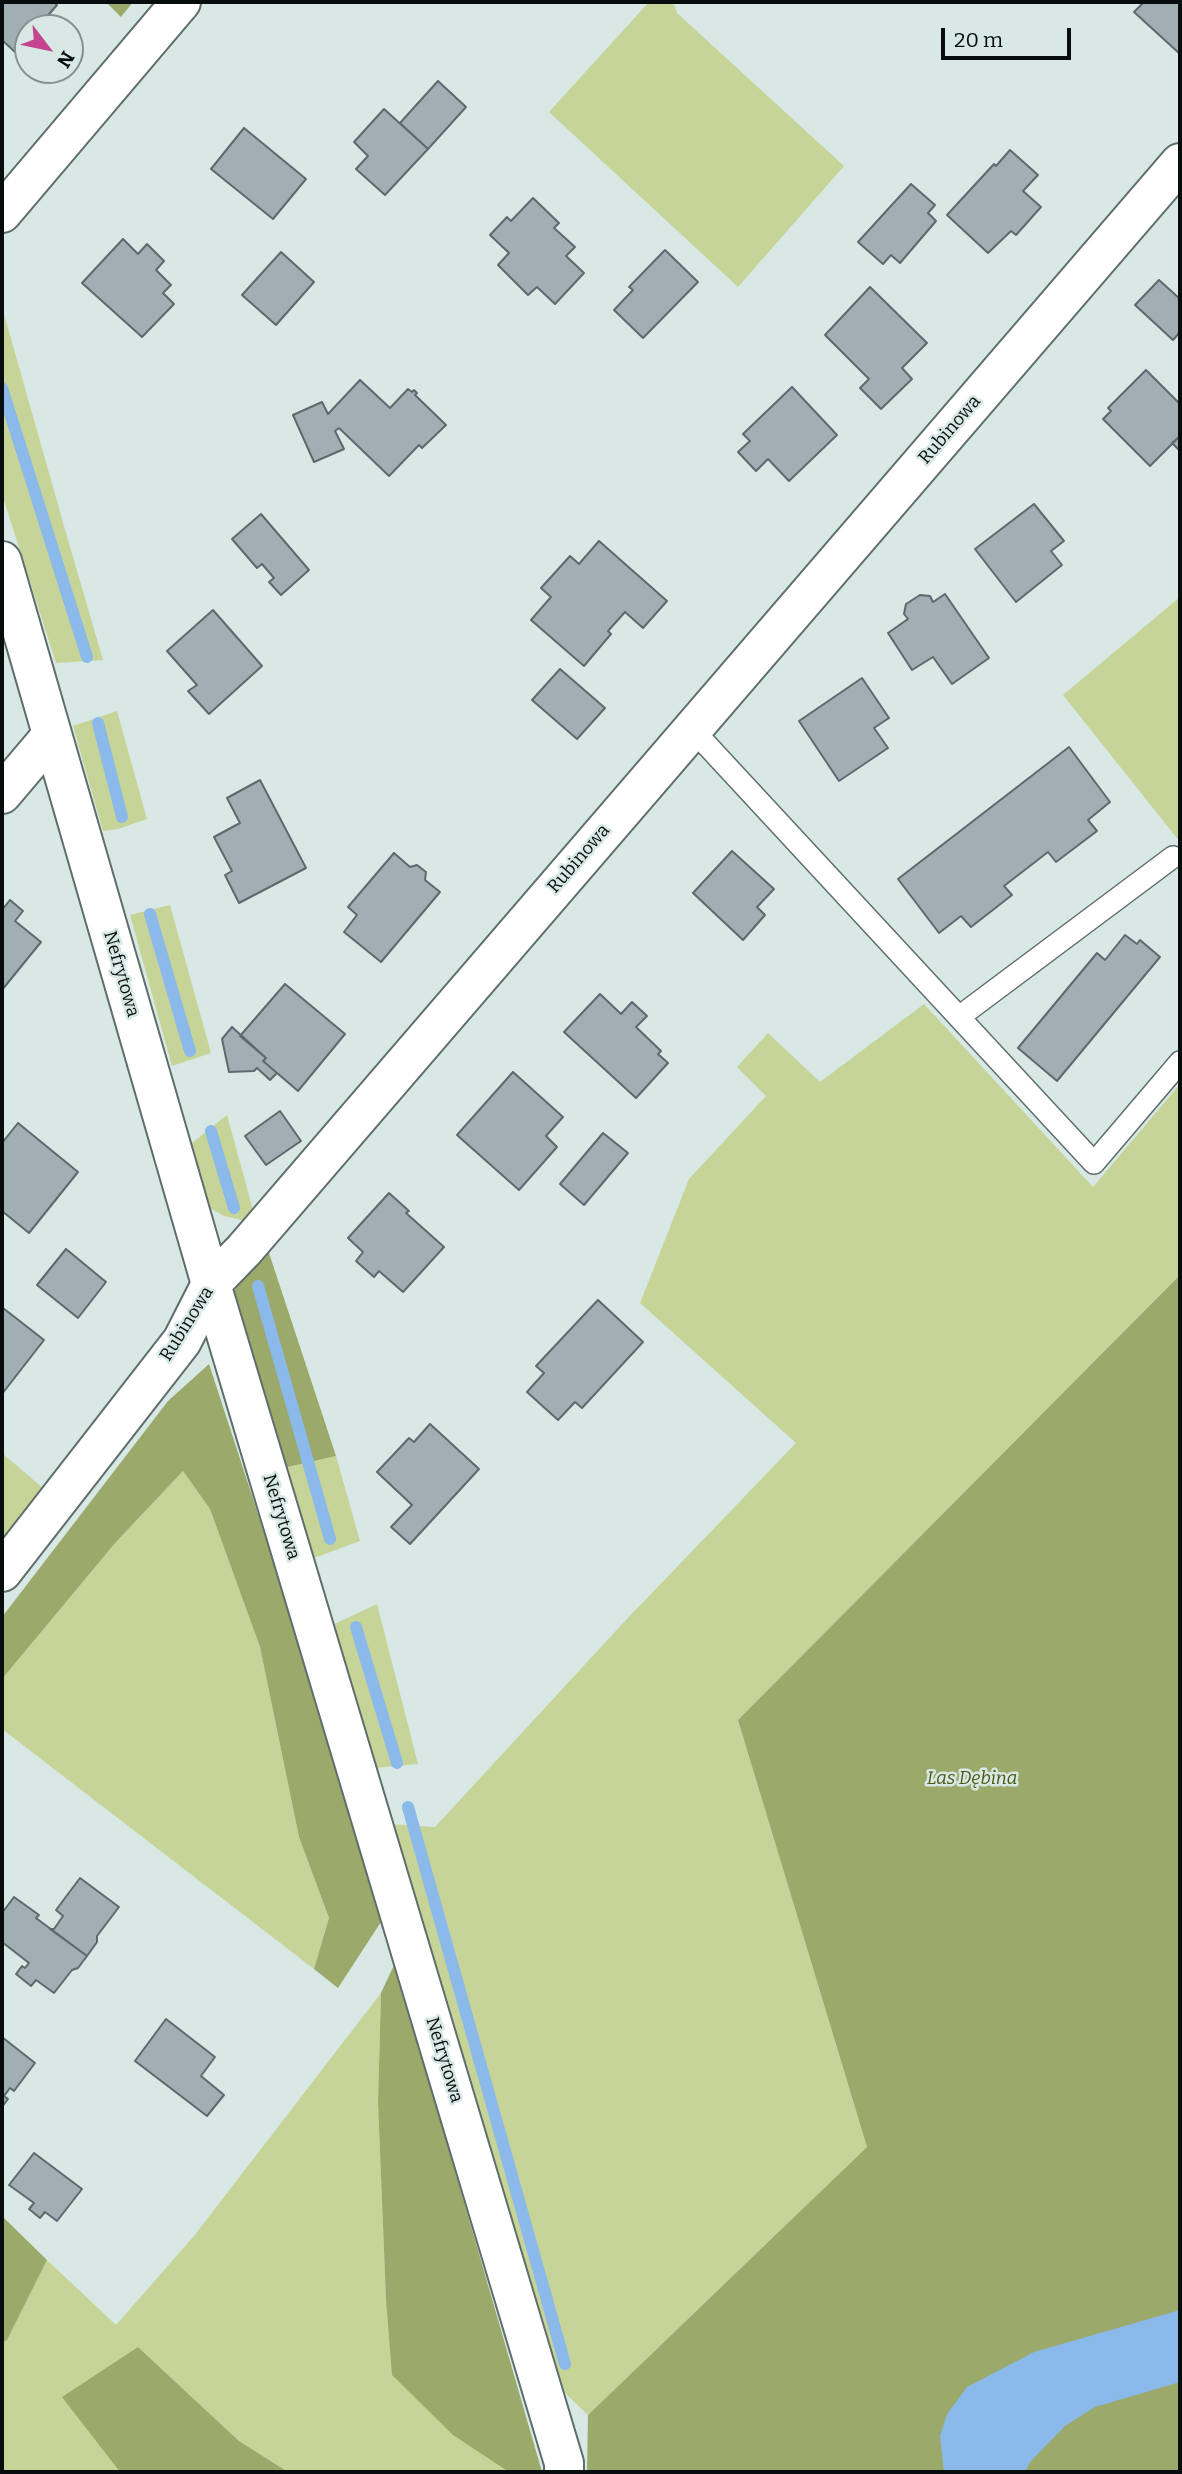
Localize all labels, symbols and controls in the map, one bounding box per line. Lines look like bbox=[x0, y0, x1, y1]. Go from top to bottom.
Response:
north arrow bbox=[14, 14, 84, 84]
scale bar bbox=[944, 14, 1074, 58]
text: 20 m bbox=[954, 27, 1003, 53]
text: N bbox=[52, 47, 79, 72]
street label: Rubinowa bbox=[914, 391, 986, 469]
street label: Rubinowa bbox=[543, 820, 615, 898]
street label: Nefrytowa bbox=[98, 929, 144, 1019]
street label: Rubinowa bbox=[156, 1283, 218, 1365]
street label: Nefrytowa bbox=[258, 1472, 304, 1562]
park label: Las Dębina bbox=[927, 1768, 1017, 1790]
street label: Nefrytowa bbox=[421, 2015, 467, 2105]

